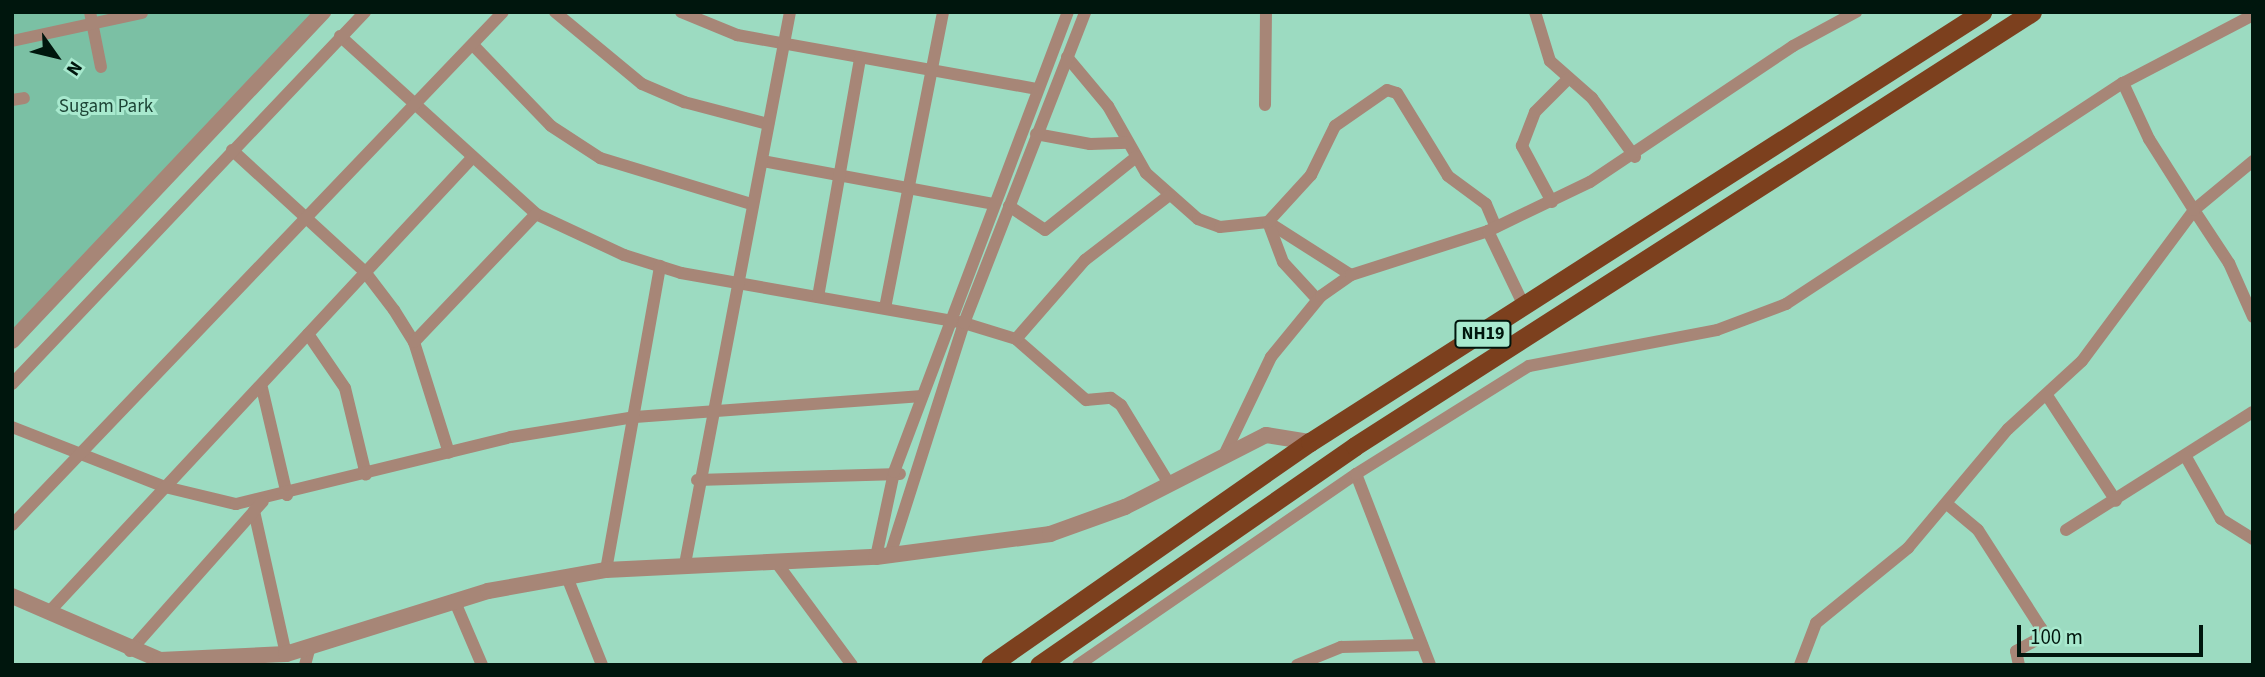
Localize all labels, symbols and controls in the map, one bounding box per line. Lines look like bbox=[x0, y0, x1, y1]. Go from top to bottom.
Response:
north arrow bbox=[21, 21, 91, 91]
text: N bbox=[59, 55, 89, 81]
park label: Sugam Park bbox=[59, 96, 153, 118]
road number: NH19 bbox=[1453, 320, 1513, 348]
scale bar bbox=[2020, 610, 2206, 654]
text: 100 m bbox=[2030, 622, 2083, 652]

